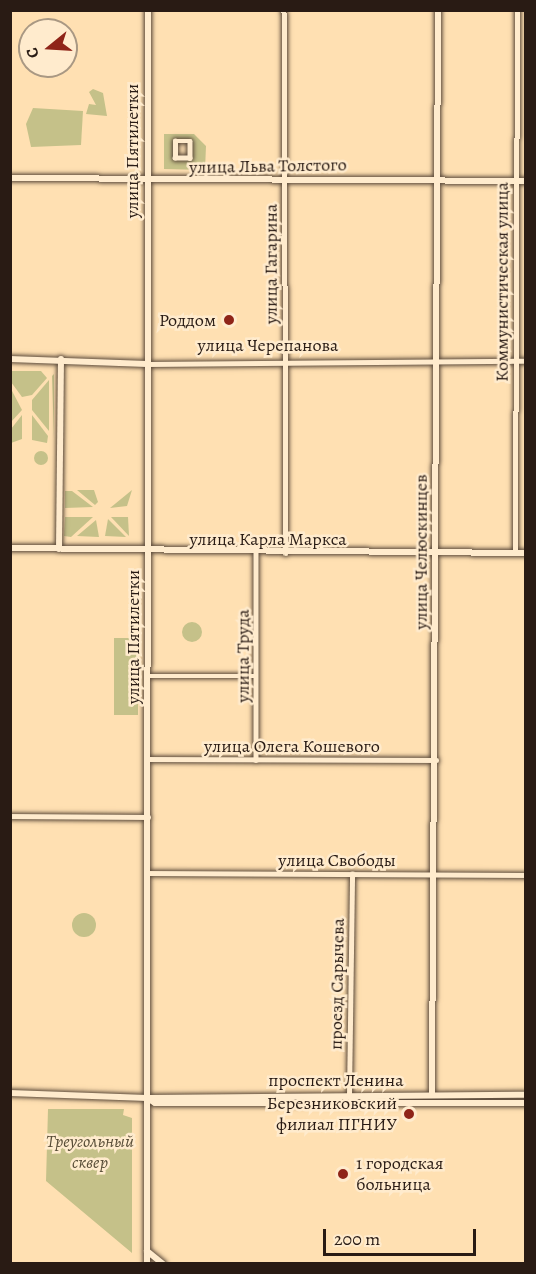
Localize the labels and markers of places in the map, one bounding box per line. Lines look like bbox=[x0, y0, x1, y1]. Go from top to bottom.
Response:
place label: Роддом bbox=[159, 309, 216, 331]
marker: Роддом bbox=[220, 311, 238, 329]
place label: Березниковский филиал ПГНИУ bbox=[267, 1093, 397, 1136]
marker: Березниковский филиал ПГНИУ bbox=[402, 1107, 416, 1121]
place label: 1 городская больница bbox=[356, 1153, 444, 1196]
marker: 1 городская больница bbox=[334, 1165, 352, 1183]

